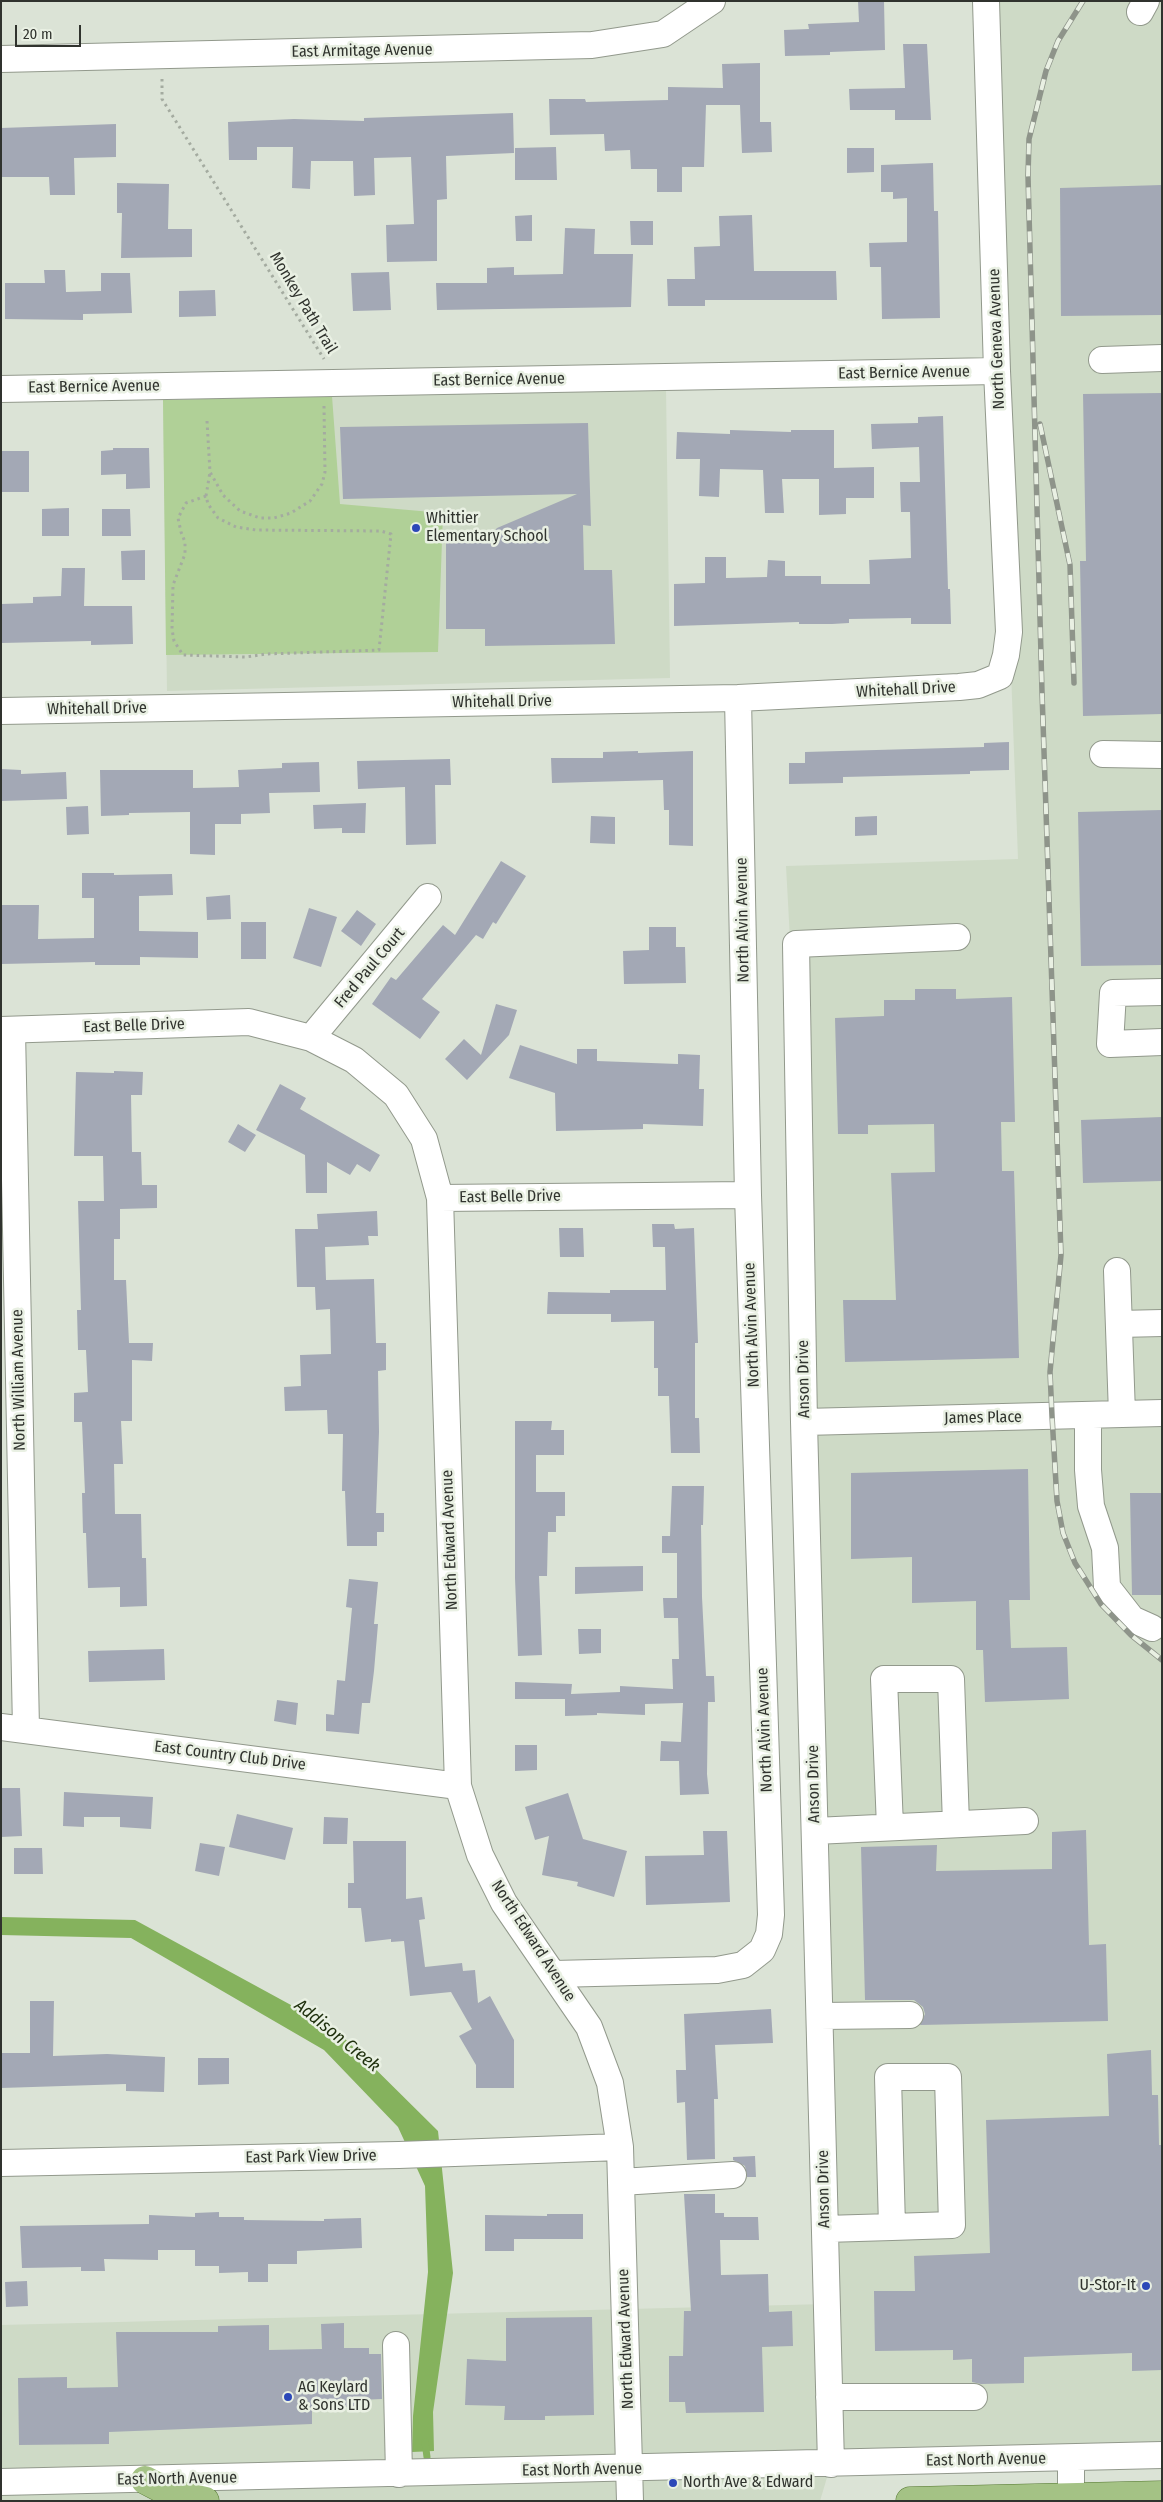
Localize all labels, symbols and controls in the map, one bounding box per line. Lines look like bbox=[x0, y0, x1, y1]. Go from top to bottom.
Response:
scale bar bbox=[18, 15, 84, 47]
text: 20 m bbox=[23, 25, 53, 43]
street label: East Armitage Avenue bbox=[291, 40, 433, 62]
street label: Monkey Path Trail bbox=[265, 249, 341, 357]
street label: North Geneva Avenue bbox=[985, 268, 1009, 410]
street label: East Bernice Avenue bbox=[838, 362, 970, 384]
street label: East Bernice Avenue bbox=[433, 369, 565, 391]
street label: East Bernice Avenue bbox=[28, 376, 160, 398]
place label: Whittier Elementary School bbox=[426, 509, 548, 547]
marker: Whittier Elementary School bbox=[410, 522, 422, 534]
street label: Whitehall Drive bbox=[856, 678, 956, 702]
street label: Whitehall Drive bbox=[452, 692, 552, 712]
street label: Whitehall Drive bbox=[47, 699, 147, 719]
street label: North Alvin Avenue bbox=[732, 857, 754, 983]
street label: Fred Paul Court bbox=[331, 924, 409, 1012]
street label: East Belle Drive bbox=[83, 1015, 185, 1037]
street label: East Belle Drive bbox=[459, 1187, 561, 1207]
street label: North Alvin Avenue bbox=[740, 1262, 764, 1388]
street label: North William Avenue bbox=[8, 1309, 30, 1451]
street label: Anson Drive bbox=[794, 1340, 814, 1418]
street label: James Place bbox=[944, 1408, 1022, 1428]
street label: North Edward Avenue bbox=[438, 1469, 462, 1611]
street label: North Alvin Avenue bbox=[753, 1667, 777, 1793]
street label: East Country Club Drive bbox=[153, 1737, 307, 1775]
street label: Anson Drive bbox=[804, 1745, 824, 1823]
street label: North Edward Avenue bbox=[487, 1877, 579, 2005]
water label: Addison Creek bbox=[290, 1995, 384, 2077]
street label: East Park View Drive bbox=[245, 2146, 377, 2168]
street label: Anson Drive bbox=[814, 2150, 834, 2228]
street label: North Edward Avenue bbox=[614, 2268, 638, 2410]
place label: U-Stor-It bbox=[1080, 2276, 1136, 2296]
marker: U-Stor-It bbox=[1140, 2280, 1152, 2292]
place label: AG Keylard & Sons LTD bbox=[298, 2378, 370, 2416]
marker: AG Keylard & Sons LTD bbox=[282, 2391, 294, 2403]
street label: East North Avenue bbox=[926, 2449, 1046, 2471]
street label: East North Avenue bbox=[522, 2459, 642, 2481]
street label: East North Avenue bbox=[117, 2468, 237, 2490]
place label: North Ave & Edward bbox=[683, 2473, 813, 2493]
marker: North Ave & Edward bbox=[667, 2477, 679, 2489]

